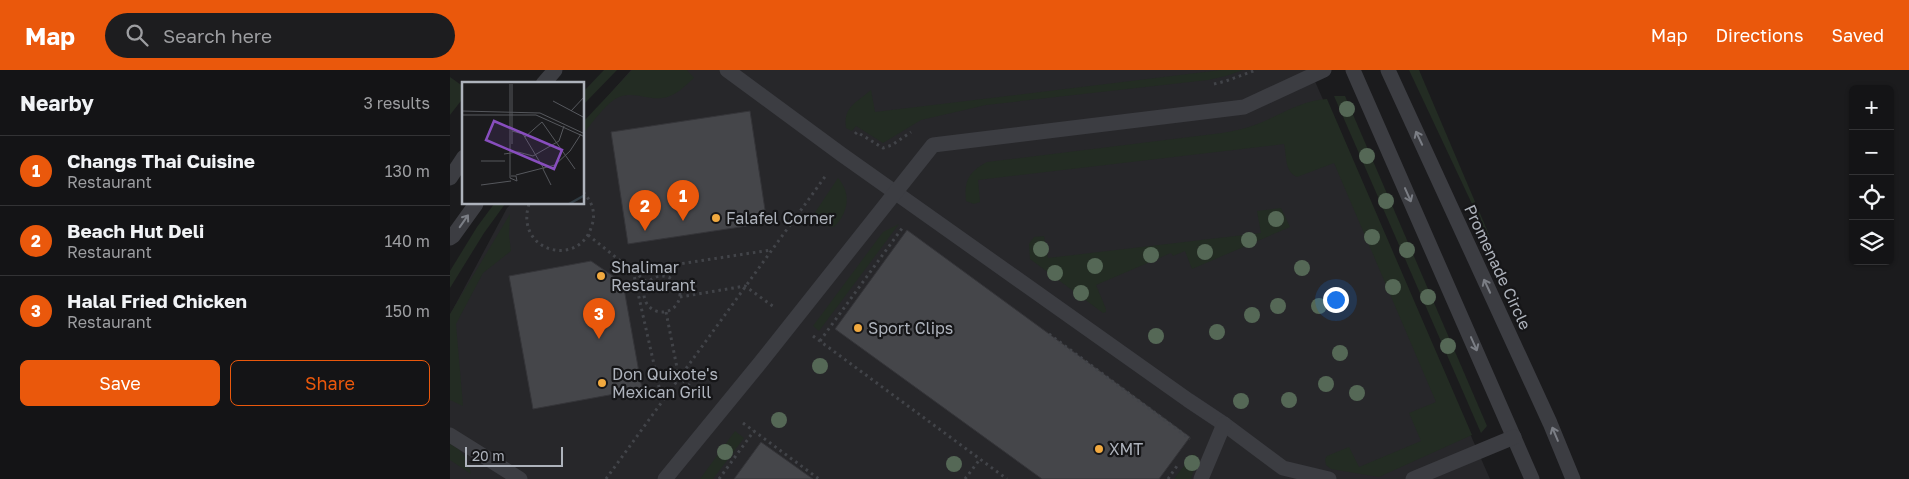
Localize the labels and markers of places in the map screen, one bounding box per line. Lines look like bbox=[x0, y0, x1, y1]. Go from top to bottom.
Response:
pin: 1 bbox=[667, 180, 699, 221]
pin: 2 bbox=[629, 190, 661, 231]
place label: Falafel Corner bbox=[726, 208, 835, 228]
marker: Falafel Corner bbox=[710, 212, 722, 224]
place label: Shalimar Restaurant bbox=[611, 257, 696, 295]
marker: Shalimar Restaurant bbox=[595, 270, 607, 282]
pin: 3 bbox=[583, 298, 615, 339]
place label: Sport Clips bbox=[868, 318, 953, 338]
marker: Sport Clips bbox=[852, 322, 864, 334]
place label: Don Quixote's Mexican Grill bbox=[612, 364, 718, 402]
marker: Don Quixote's Mexican Grill bbox=[596, 377, 608, 389]
place label: XMT bbox=[1109, 439, 1143, 459]
marker: XMT bbox=[1093, 443, 1105, 455]

